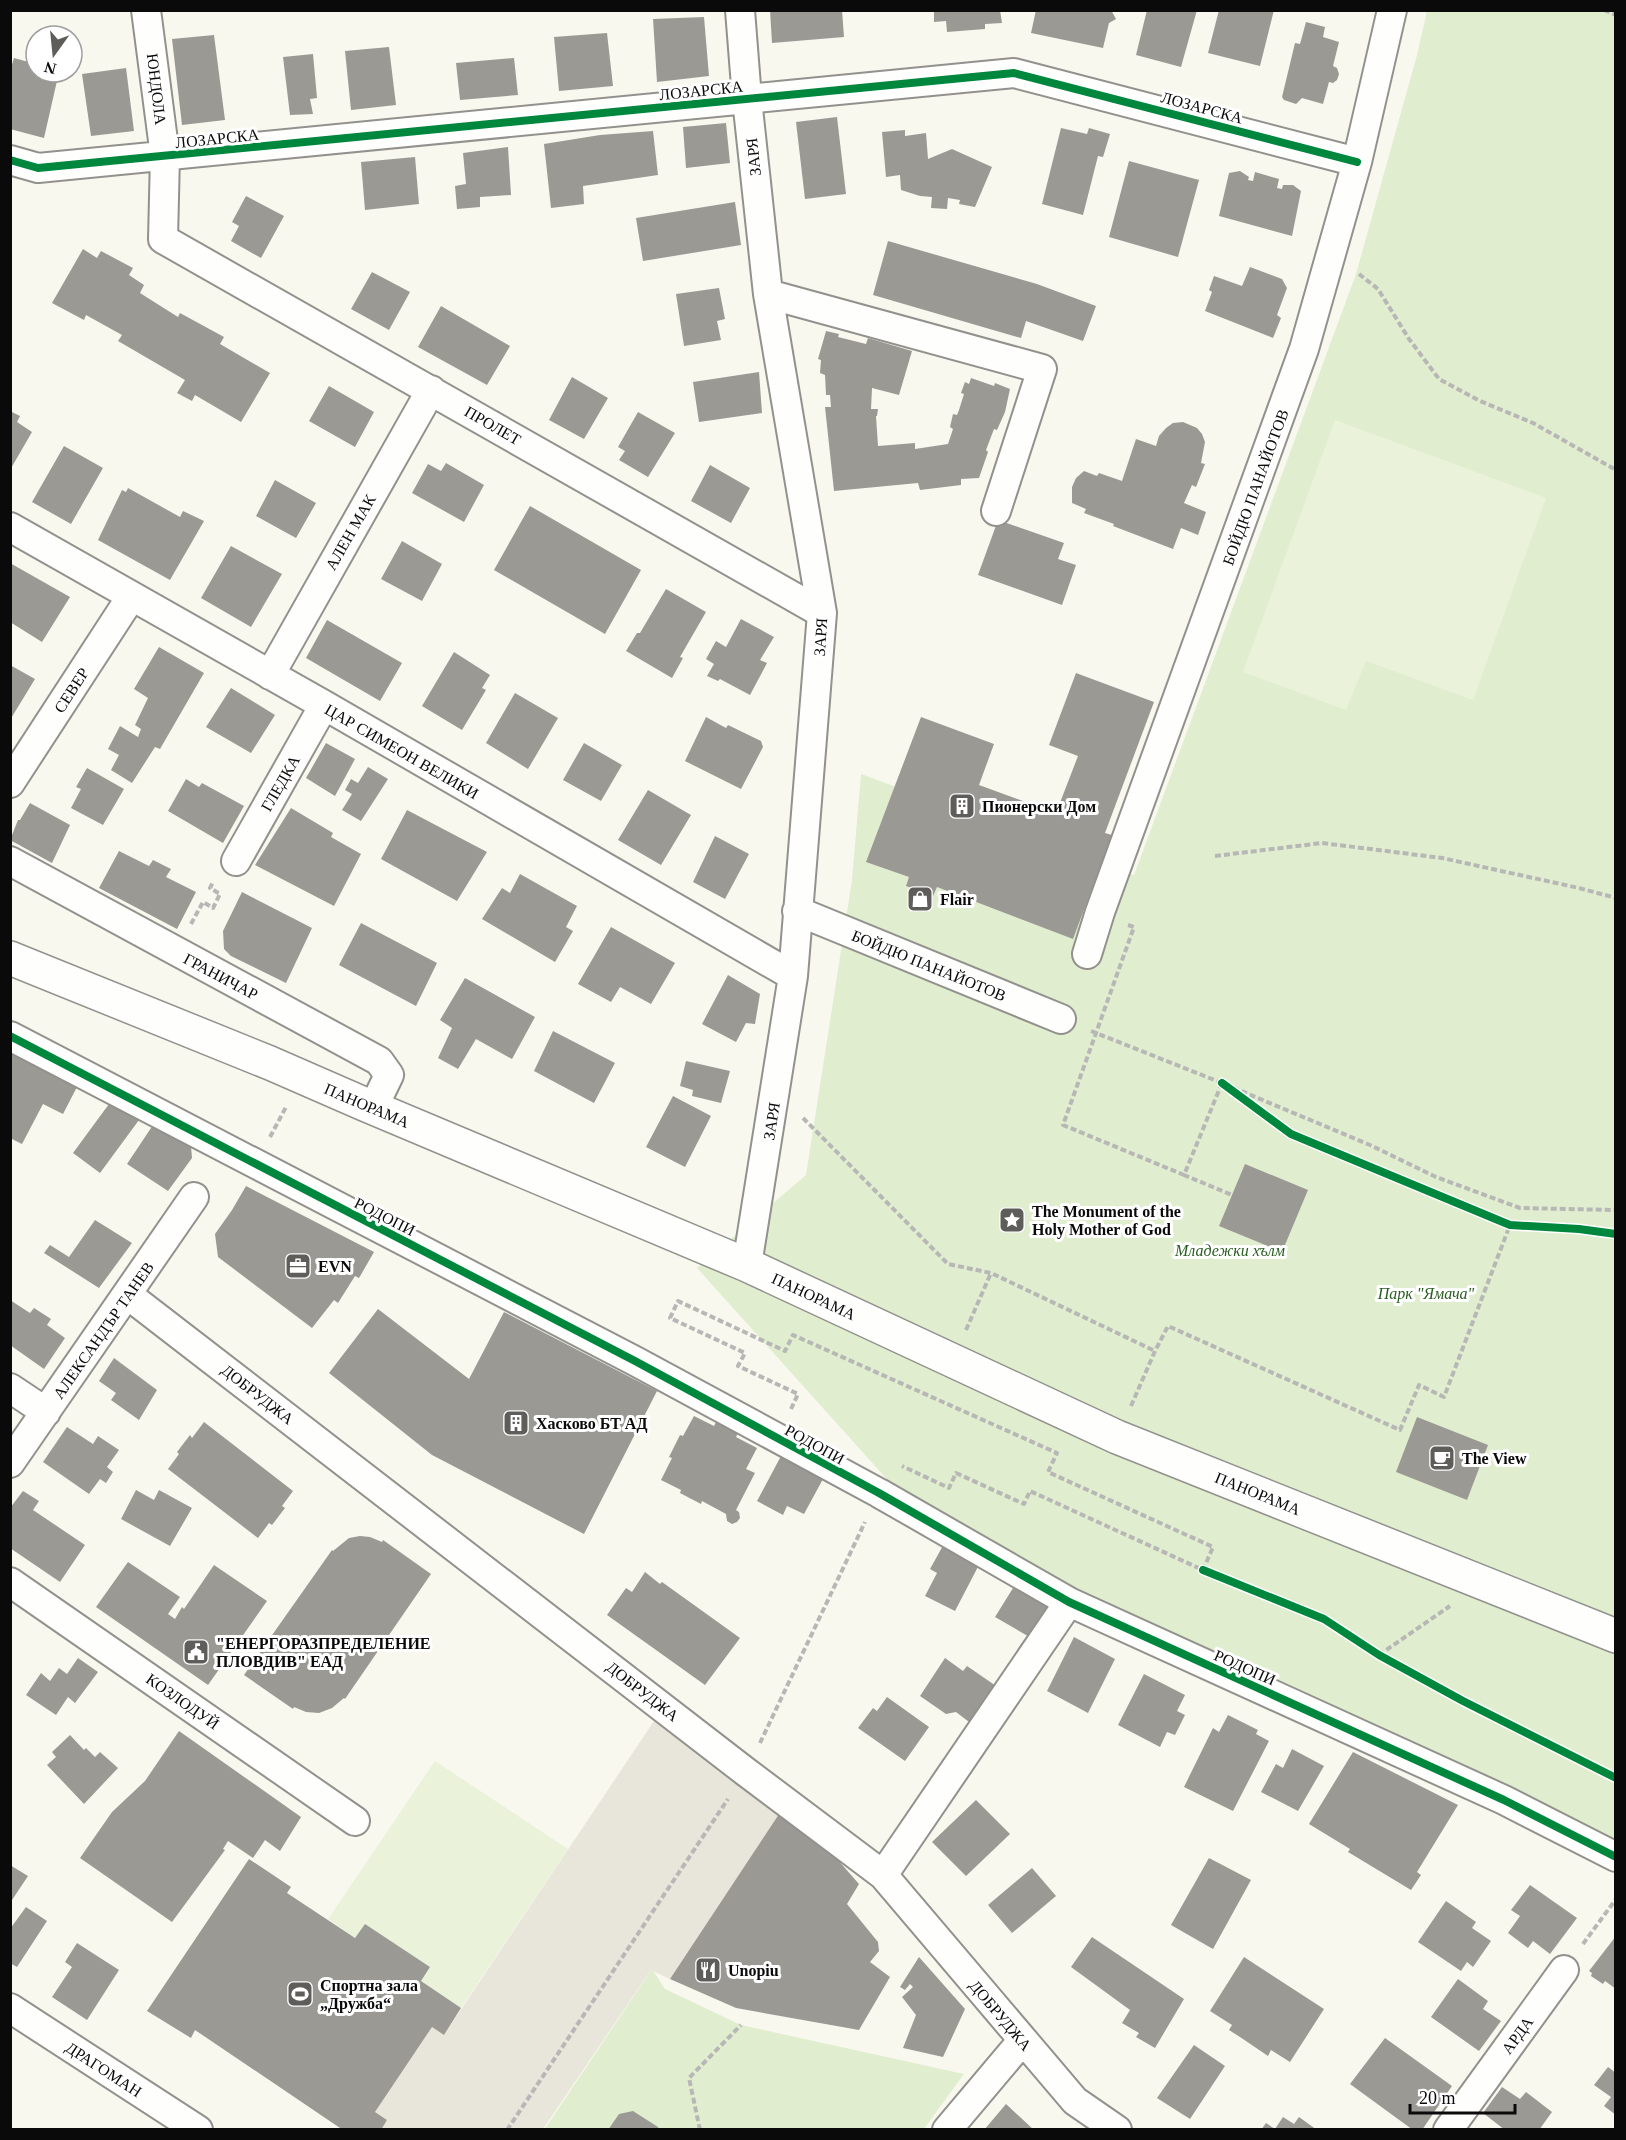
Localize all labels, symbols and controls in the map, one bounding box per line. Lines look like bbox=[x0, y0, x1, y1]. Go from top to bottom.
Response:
north arrow bbox=[24, 24, 84, 84]
street label: ЮНДОЛА bbox=[143, 52, 169, 126]
text: N bbox=[42, 58, 58, 78]
street label: ЛОЗАРСКА bbox=[658, 78, 744, 103]
street label: ЛОЗАРСКА bbox=[1159, 88, 1245, 127]
street label: ЛОЗАРСКА bbox=[174, 126, 260, 151]
street label: ЗАРЯ bbox=[743, 137, 764, 177]
street label: ПРОЛЕТ bbox=[462, 403, 524, 448]
street label: БОЙДЮ ПАНАЙОТОВ bbox=[1218, 407, 1293, 568]
street label: АЛЕН МАК bbox=[322, 491, 379, 573]
street label: ЗАРЯ bbox=[811, 617, 830, 657]
street label: СЕВЕР bbox=[51, 665, 92, 716]
street label: ЦАР СИМЕОН ВЕЛИКИ bbox=[322, 701, 482, 803]
street label: ГЛЕДКА bbox=[258, 752, 304, 815]
building icon: Пионерски Дом bbox=[947, 791, 977, 821]
place label: Пионерски Дом bbox=[982, 798, 1096, 816]
shop icon: Flair bbox=[905, 884, 935, 914]
place label: Flair bbox=[940, 891, 974, 908]
street label: БОЙДЮ ПАНАЙОТОВ bbox=[849, 926, 1009, 1005]
street label: ГРАНИЧАР bbox=[181, 950, 261, 1003]
street label: ПАНОРАМА bbox=[322, 1080, 412, 1131]
street label: ЗАРЯ bbox=[760, 1101, 783, 1141]
street label: РОДОПИ bbox=[351, 1194, 418, 1240]
place label: The Monument of the Holy Mother of God bbox=[1032, 1203, 1181, 1239]
place icon: The Monument of the Holy Mother of God bbox=[997, 1205, 1027, 1235]
park label: Младежки хълм bbox=[1174, 1242, 1285, 1259]
office icon: EVN bbox=[283, 1251, 313, 1281]
place label: EVN bbox=[318, 1258, 352, 1275]
street label: АЛЕКСАНДЪР ТАНЕВ bbox=[50, 1259, 158, 1403]
street label: ПАНОРАМА bbox=[769, 1270, 859, 1323]
park label: Парк "Ямача" bbox=[1377, 1285, 1475, 1303]
street label: ДОБРУДЖА bbox=[218, 1361, 297, 1429]
building icon: Хасково БТ АД bbox=[501, 1408, 531, 1438]
place label: Хасково БТ АД bbox=[536, 1415, 647, 1433]
street label: РОДОПИ bbox=[782, 1421, 848, 1469]
cafe icon: The View bbox=[1427, 1443, 1457, 1473]
place label: The View bbox=[1462, 1450, 1527, 1467]
street label: ПАНОРАМА bbox=[1213, 1469, 1303, 1518]
place label: "ЕНЕРГОРАЗПРЕДЕЛЕНИЕ ПЛОВДИВ" ЕАД bbox=[216, 1635, 431, 1671]
public building icon: "ЕНЕРГОРАЗПРЕДЕЛЕНИЕ ПЛОВДИВ" ЕАД bbox=[181, 1637, 211, 1667]
street label: РОДОПИ bbox=[1211, 1646, 1279, 1690]
street label: ДОБРУДЖА bbox=[603, 1658, 682, 1726]
street label: КОЗЛОДУЙ bbox=[143, 1669, 223, 1734]
restaurant icon: Unopiu bbox=[693, 1955, 723, 1985]
place label: Unopiu bbox=[728, 1962, 779, 1980]
place label: Спортна зала „Дружба“ bbox=[320, 1977, 418, 2013]
street label: ДОБРУДЖА bbox=[965, 1977, 1035, 2055]
sports icon: Спортна зала „Дружба“ bbox=[285, 1979, 315, 2009]
street label: АРДА bbox=[1498, 2013, 1538, 2058]
street label: ДРАГОМАН bbox=[62, 2039, 145, 2101]
scale bar bbox=[1410, 2077, 1515, 2115]
text: 20 m bbox=[1419, 2088, 1456, 2108]

